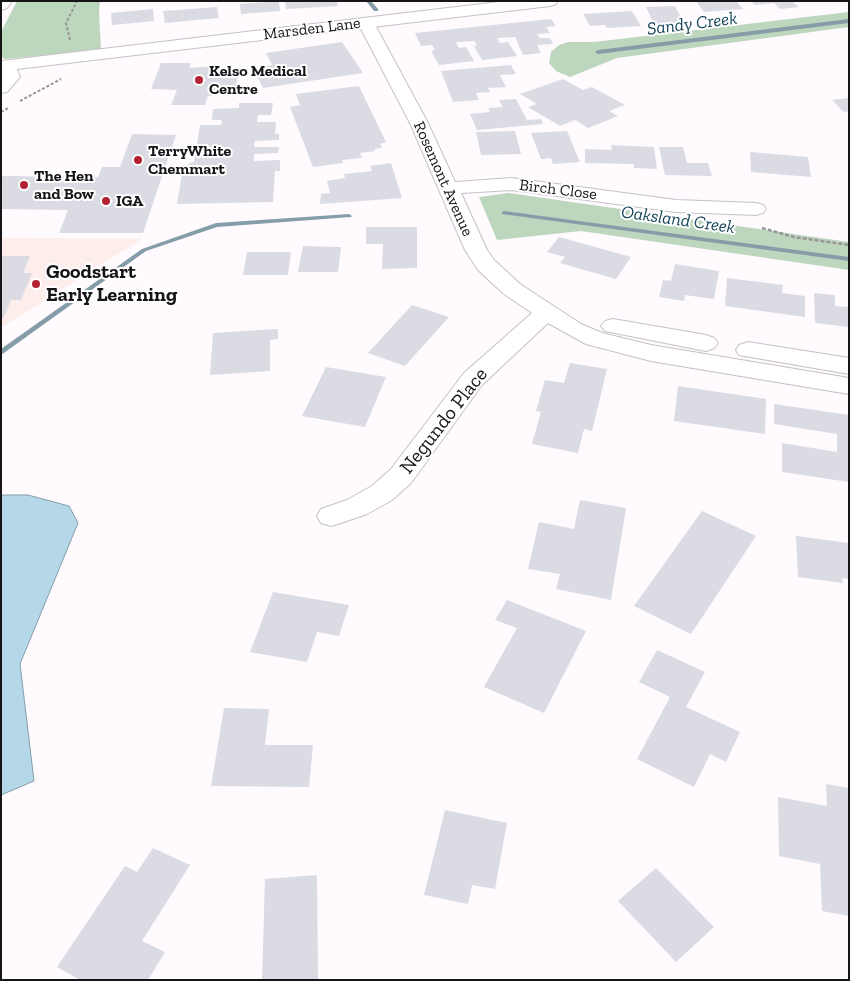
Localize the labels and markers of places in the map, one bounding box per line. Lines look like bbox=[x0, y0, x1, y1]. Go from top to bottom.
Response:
place label: Kelso Medical Centre bbox=[209, 61, 307, 99]
marker: Kelso Medical Centre bbox=[193, 74, 205, 86]
place label: TerryWhite Chemmart bbox=[148, 141, 231, 179]
marker: TerryWhite Chemmart bbox=[132, 154, 144, 166]
place label: The Hen and Bow bbox=[34, 166, 94, 204]
marker: The Hen and Bow bbox=[18, 179, 30, 191]
place label: IGA bbox=[116, 191, 143, 211]
marker: IGA bbox=[100, 195, 112, 207]
place label: Goodstart Early Learning bbox=[46, 260, 177, 307]
marker: Goodstart Early Learning bbox=[30, 278, 42, 290]

